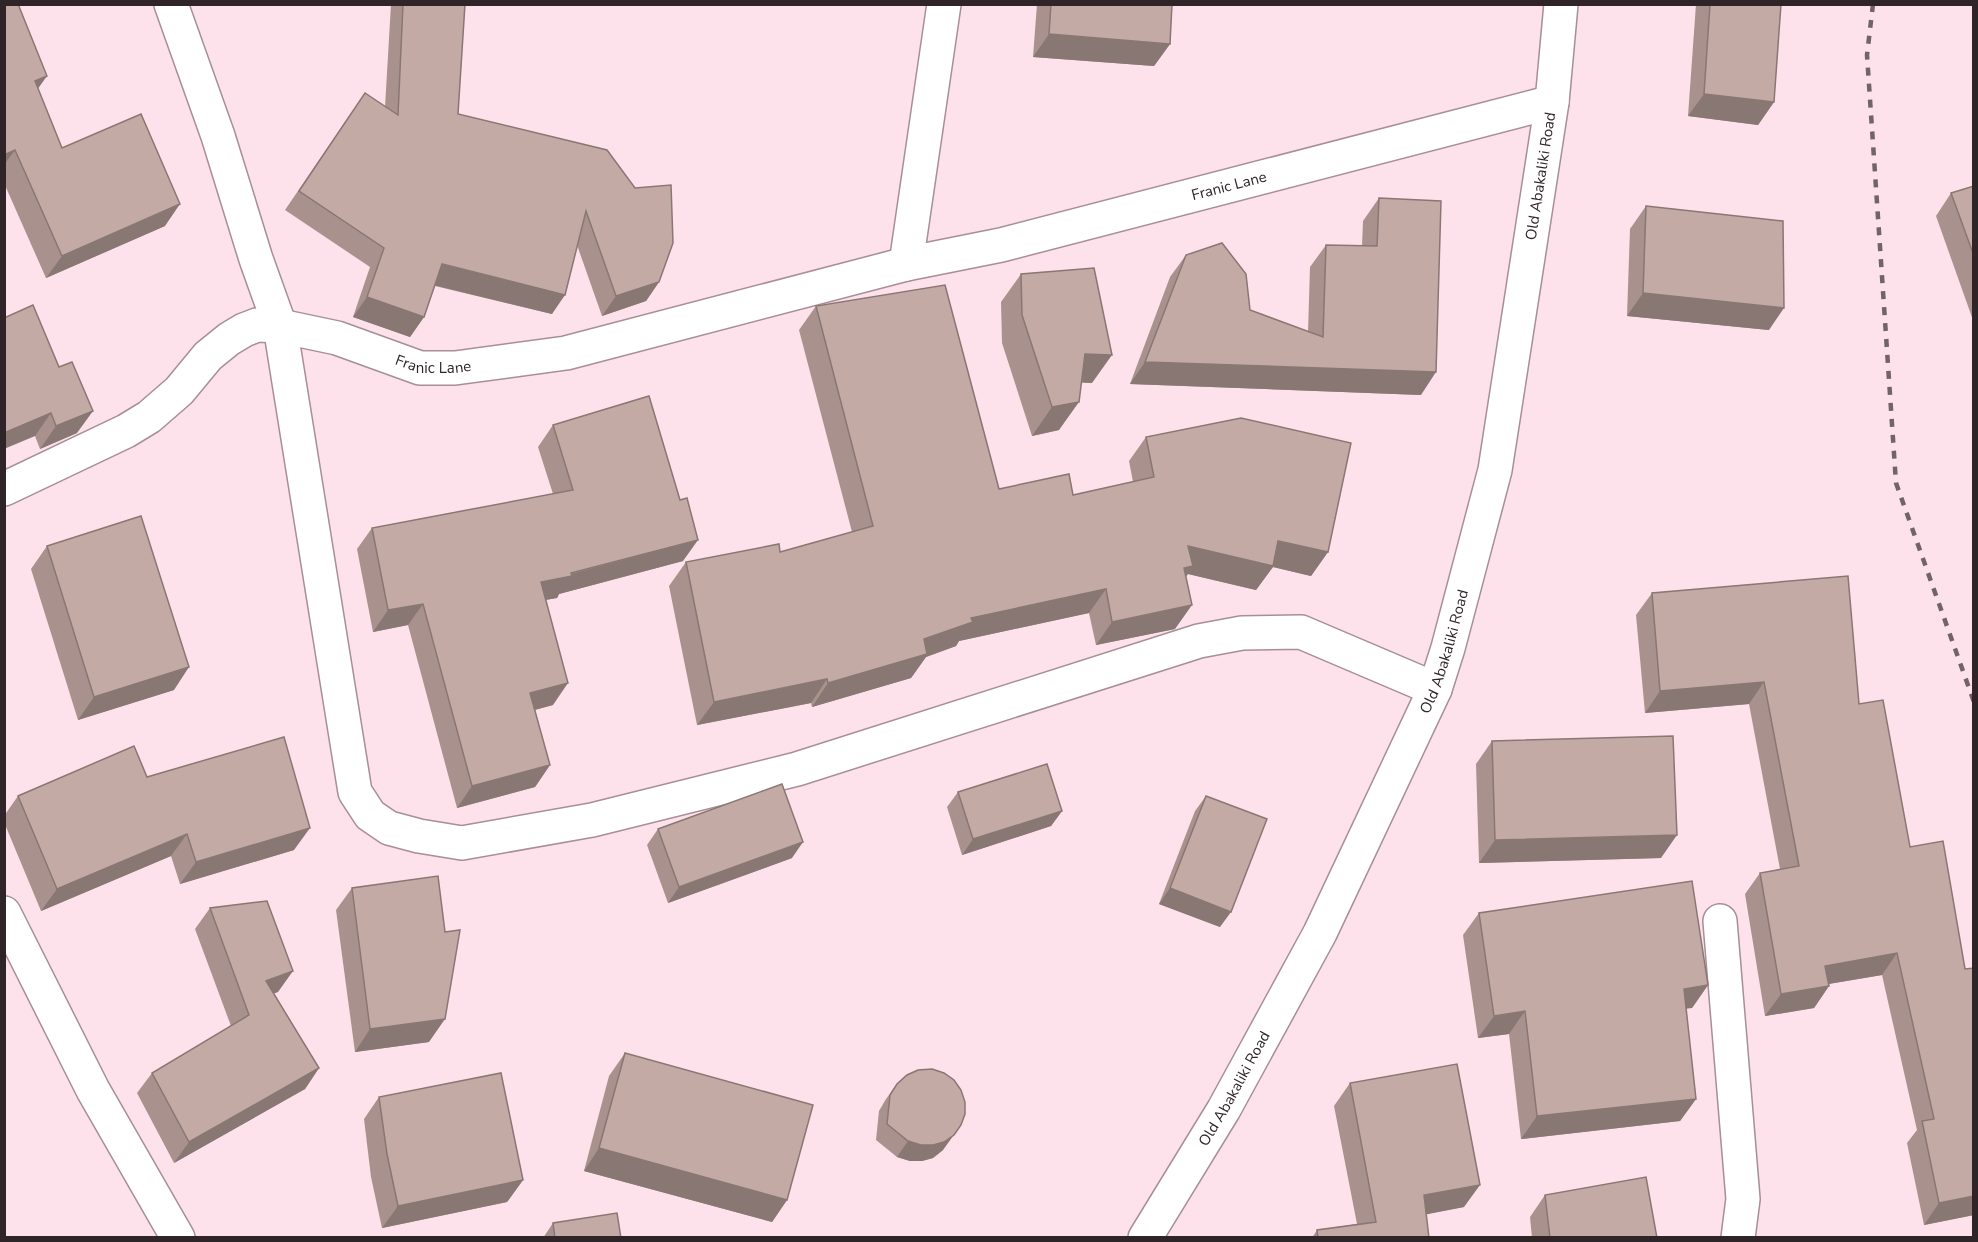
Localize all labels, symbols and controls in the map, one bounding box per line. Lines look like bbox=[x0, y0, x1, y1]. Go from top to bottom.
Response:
street label: Old Abakaliki Road bbox=[1521, 111, 1560, 242]
street label: Franic Lane bbox=[1189, 167, 1269, 205]
street label: Franic Lane bbox=[393, 350, 472, 378]
street label: Old Abakaliki Road bbox=[1415, 587, 1473, 717]
street label: Old Abakaliki Road bbox=[1194, 1028, 1275, 1150]

